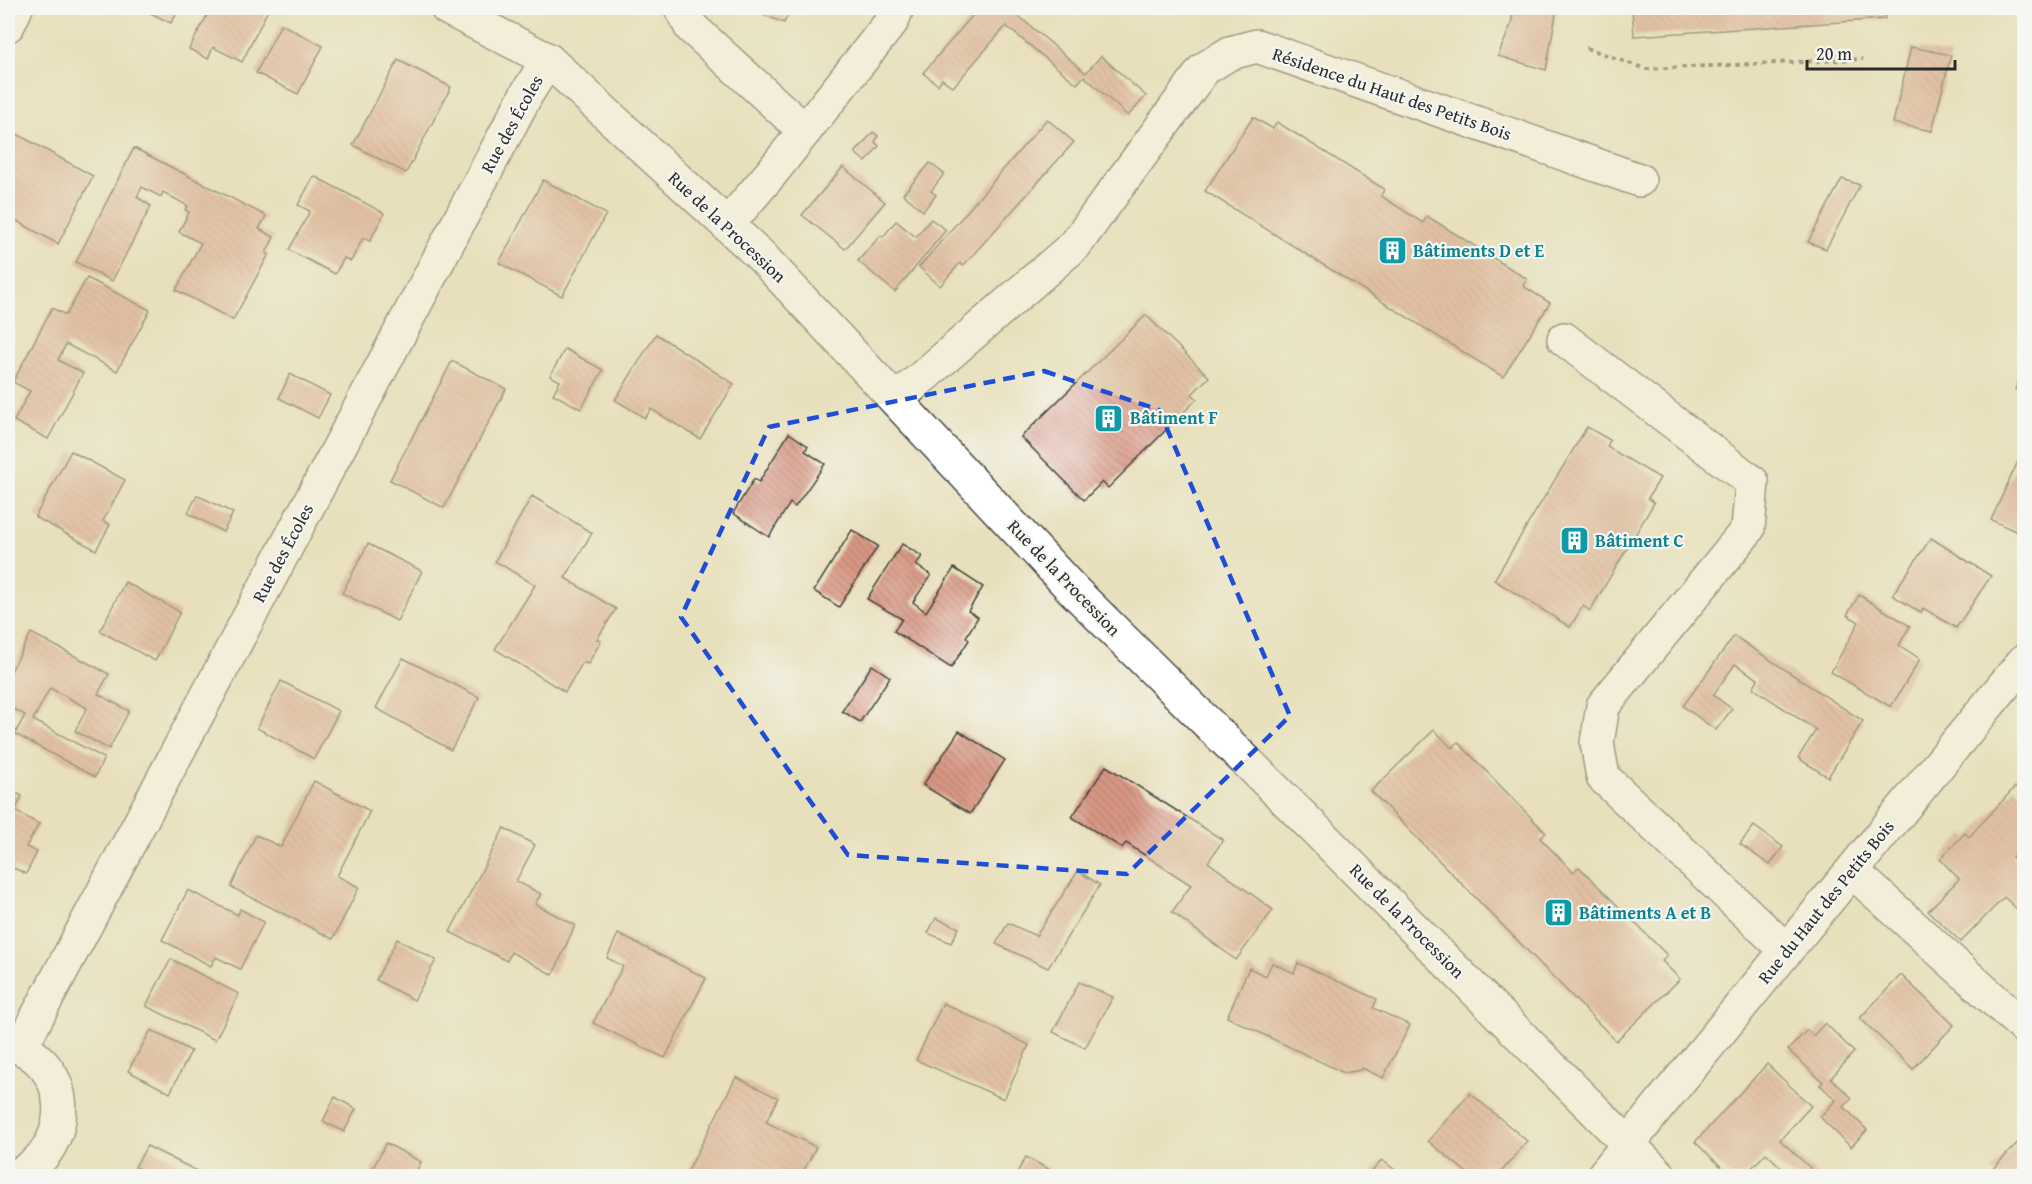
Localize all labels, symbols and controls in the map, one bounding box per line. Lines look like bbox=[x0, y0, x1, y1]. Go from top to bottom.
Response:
scale bar bbox=[1807, 33, 1956, 71]
street label: Résidence du Haut des Petits Bois bbox=[1269, 40, 1515, 147]
text: 20 m bbox=[1816, 40, 1852, 67]
street label: Rue des Écoles bbox=[473, 70, 550, 178]
street label: Rue de la Procession bbox=[662, 165, 793, 289]
building icon: Bâtiments D et E bbox=[1376, 235, 1408, 267]
place label: Bâtiments D et E bbox=[1413, 237, 1544, 264]
building icon: Bâtiment F bbox=[1093, 402, 1125, 434]
place label: Bâtiment F bbox=[1130, 404, 1218, 431]
street label: Rue des Écoles bbox=[245, 498, 320, 607]
street label: Rue de la Procession bbox=[1001, 513, 1127, 642]
building icon: Bâtiment C bbox=[1558, 525, 1590, 557]
place label: Bâtiment C bbox=[1595, 527, 1684, 554]
street label: Rue du Haut des Petits Bois bbox=[1751, 814, 1900, 989]
street label: Rue de la Procession bbox=[1344, 857, 1471, 984]
building icon: Bâtiments A et B bbox=[1542, 897, 1574, 929]
place label: Bâtiments A et B bbox=[1579, 899, 1711, 926]

